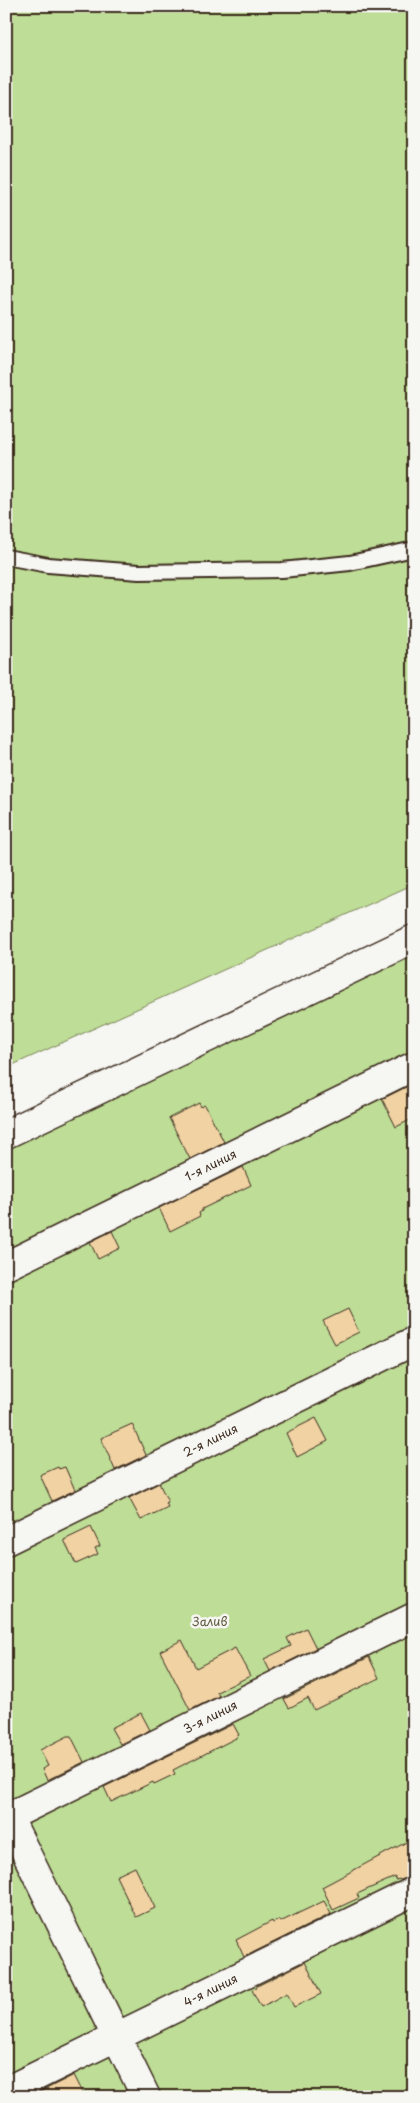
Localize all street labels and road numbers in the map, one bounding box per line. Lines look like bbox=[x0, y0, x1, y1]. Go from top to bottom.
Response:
street label: 1-я линия bbox=[181, 1144, 239, 1185]
street label: 2-я линия bbox=[180, 1419, 241, 1461]
street label: 3-я линия bbox=[180, 1695, 240, 1737]
street label: 4-я линия bbox=[180, 1969, 240, 2011]

